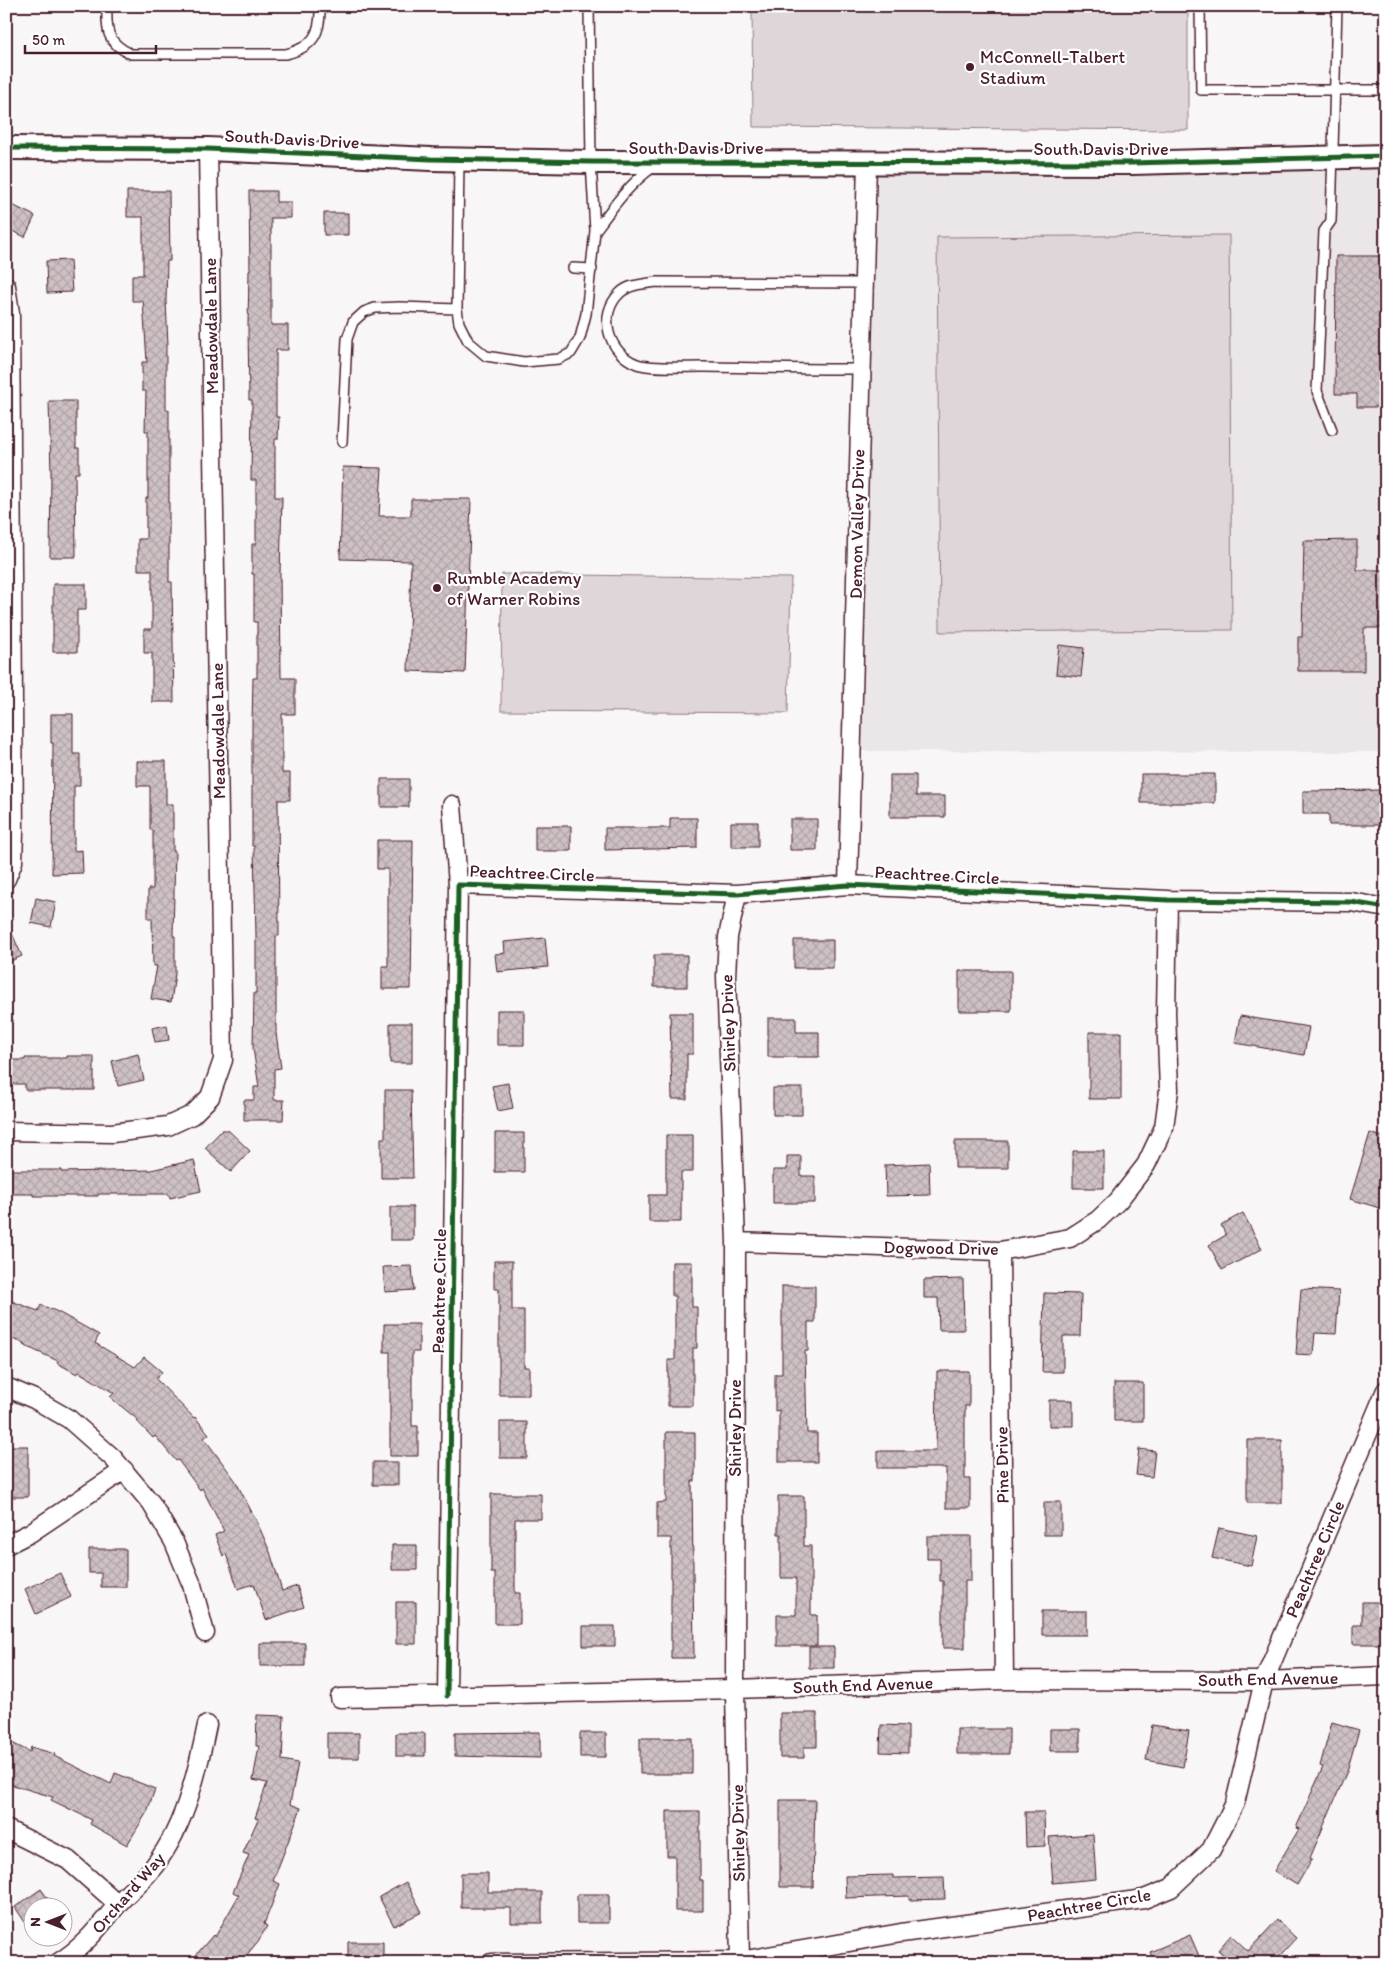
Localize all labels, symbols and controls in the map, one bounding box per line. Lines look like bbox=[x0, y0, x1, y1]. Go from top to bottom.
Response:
scale bar bbox=[25, 22, 156, 54]
text: 50 m bbox=[32, 31, 65, 49]
place label: McConnell-Talbert Stadium bbox=[980, 46, 1125, 89]
marker: McConnell-Talbert Stadium bbox=[964, 61, 976, 73]
street label: South Davis Drive bbox=[224, 124, 360, 154]
street label: South Davis Drive bbox=[628, 137, 764, 159]
street label: South Davis Drive bbox=[1033, 138, 1169, 160]
street label: Meadowdale Lane bbox=[199, 258, 223, 394]
street label: Demon Valley Drive bbox=[845, 449, 869, 599]
place label: Rumble Academy of Warner Robins bbox=[447, 567, 582, 610]
marker: Rumble Academy of Warner Robins bbox=[431, 582, 443, 594]
street label: Meadowdale Lane bbox=[206, 663, 230, 799]
street label: Peachtree Circle bbox=[469, 860, 595, 886]
street label: Peachtree Circle bbox=[874, 861, 1000, 889]
street label: Shirley Drive bbox=[715, 974, 741, 1072]
street label: Peachtree Circle bbox=[427, 1228, 451, 1354]
street label: Dogwood Drive bbox=[883, 1236, 999, 1260]
street label: Shirley Drive bbox=[724, 1379, 746, 1477]
street label: Pine Drive bbox=[990, 1426, 1014, 1504]
street label: Peachtree Circle bbox=[1280, 1497, 1350, 1621]
street label: South End Avenue bbox=[1198, 1667, 1338, 1691]
street label: South End Avenue bbox=[792, 1672, 934, 1698]
street label: Shirley Drive bbox=[726, 1784, 750, 1882]
street label: Orchard Way bbox=[87, 1847, 170, 1938]
street label: Peachtree Circle bbox=[1025, 1883, 1153, 1927]
north arrow bbox=[22, 1896, 72, 1946]
text: N bbox=[27, 1917, 44, 1927]

